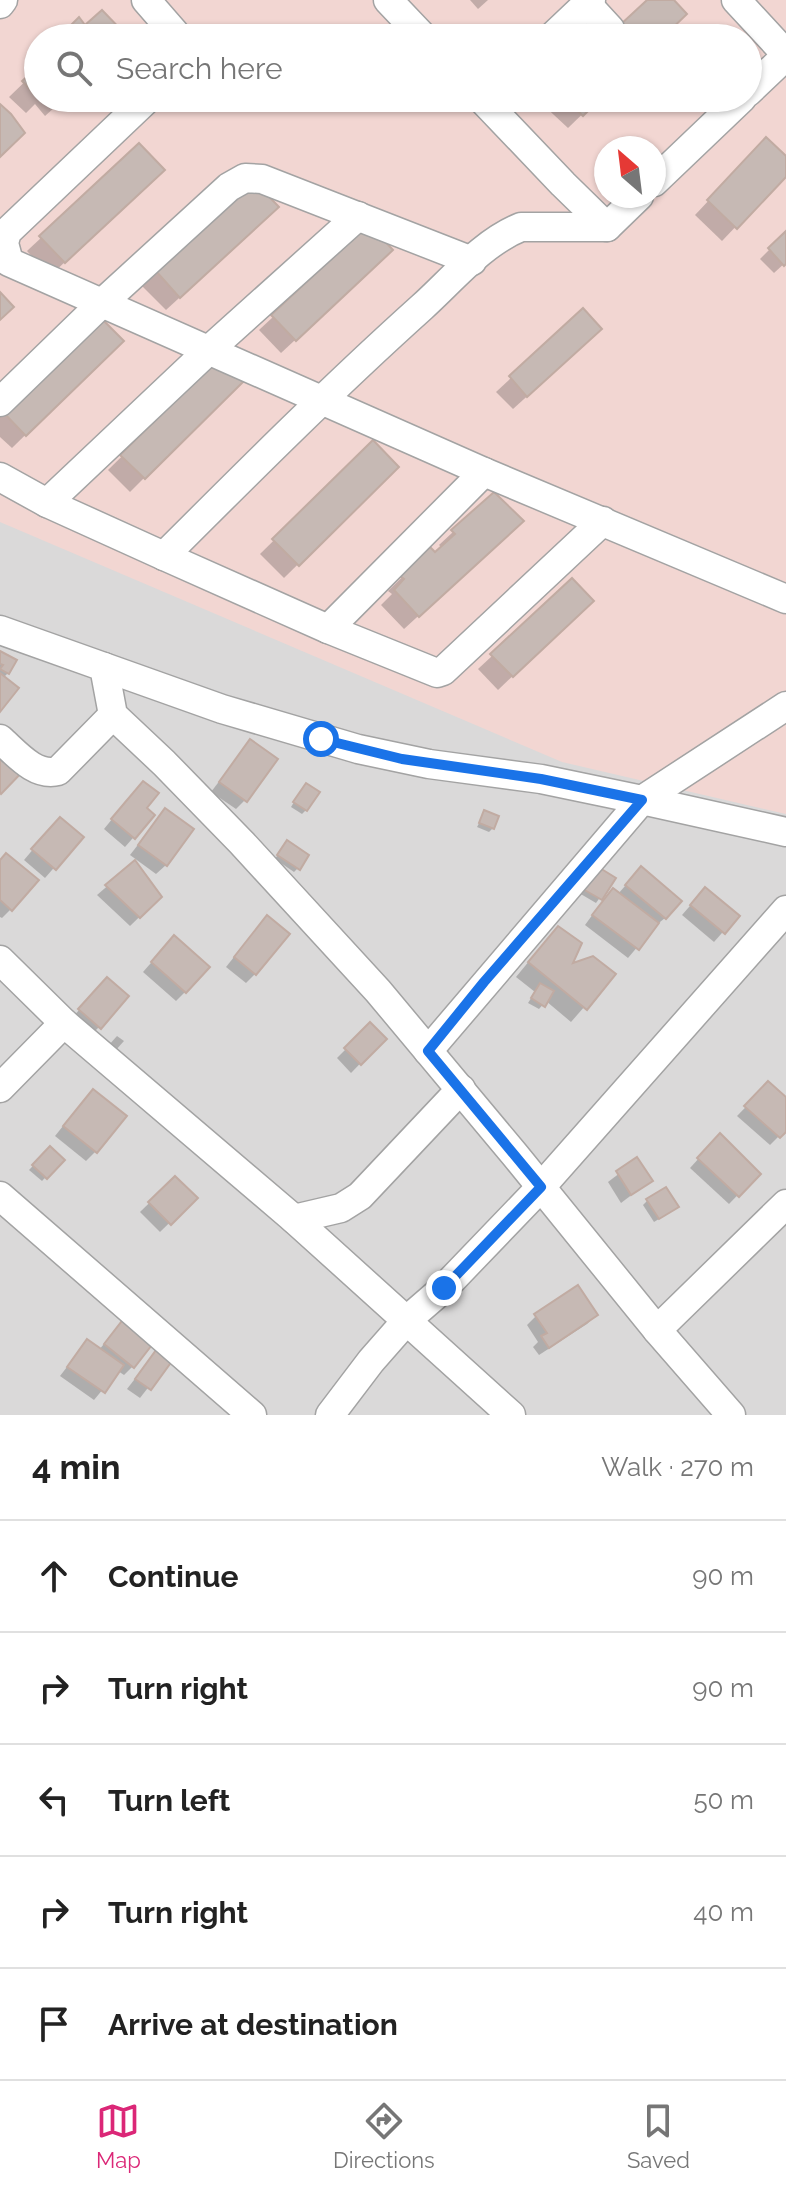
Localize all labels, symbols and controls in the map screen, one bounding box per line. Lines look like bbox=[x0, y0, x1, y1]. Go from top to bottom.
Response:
search box bbox=[24, 24, 762, 112]
icon: search bbox=[52, 46, 96, 90]
text: Search here bbox=[116, 51, 283, 86]
north arrow bbox=[594, 136, 666, 208]
route start bbox=[303, 721, 339, 757]
route end bbox=[426, 1270, 462, 1306]
text: 4 min bbox=[32, 1447, 120, 1487]
text: Walk · 270 m bbox=[601, 1452, 754, 1482]
icon: ahead bbox=[32, 1554, 76, 1598]
text: Continue bbox=[108, 1559, 239, 1594]
text: 90 m bbox=[692, 1561, 754, 1591]
icon: right bbox=[32, 1666, 76, 1710]
text: Turn right bbox=[108, 1671, 248, 1706]
text: 90 m bbox=[692, 1673, 754, 1703]
icon: left bbox=[32, 1778, 76, 1822]
text: Turn left bbox=[108, 1783, 230, 1818]
text: 50 m bbox=[693, 1785, 754, 1815]
icon: right bbox=[32, 1890, 76, 1934]
text: Turn right bbox=[108, 1895, 248, 1930]
text: 40 m bbox=[693, 1897, 754, 1927]
icon: arrive bbox=[32, 2002, 76, 2046]
text: Arrive at destination bbox=[108, 2007, 398, 2042]
tab: Map bbox=[96, 2099, 141, 2173]
tab: Directions bbox=[333, 2099, 435, 2173]
tab: Saved bbox=[627, 2099, 690, 2173]

